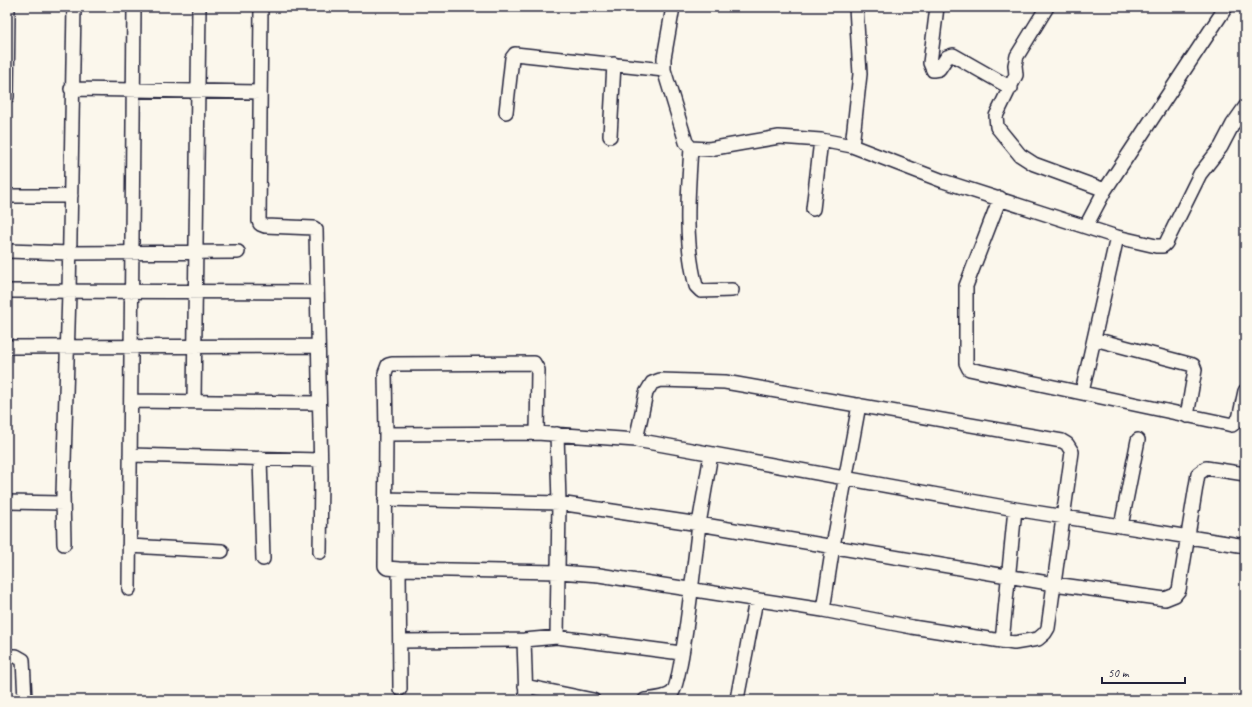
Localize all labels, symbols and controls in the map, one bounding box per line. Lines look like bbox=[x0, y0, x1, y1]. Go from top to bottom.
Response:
scale bar bbox=[1102, 659, 1185, 685]
text: 50 m bbox=[1108, 665, 1130, 681]

